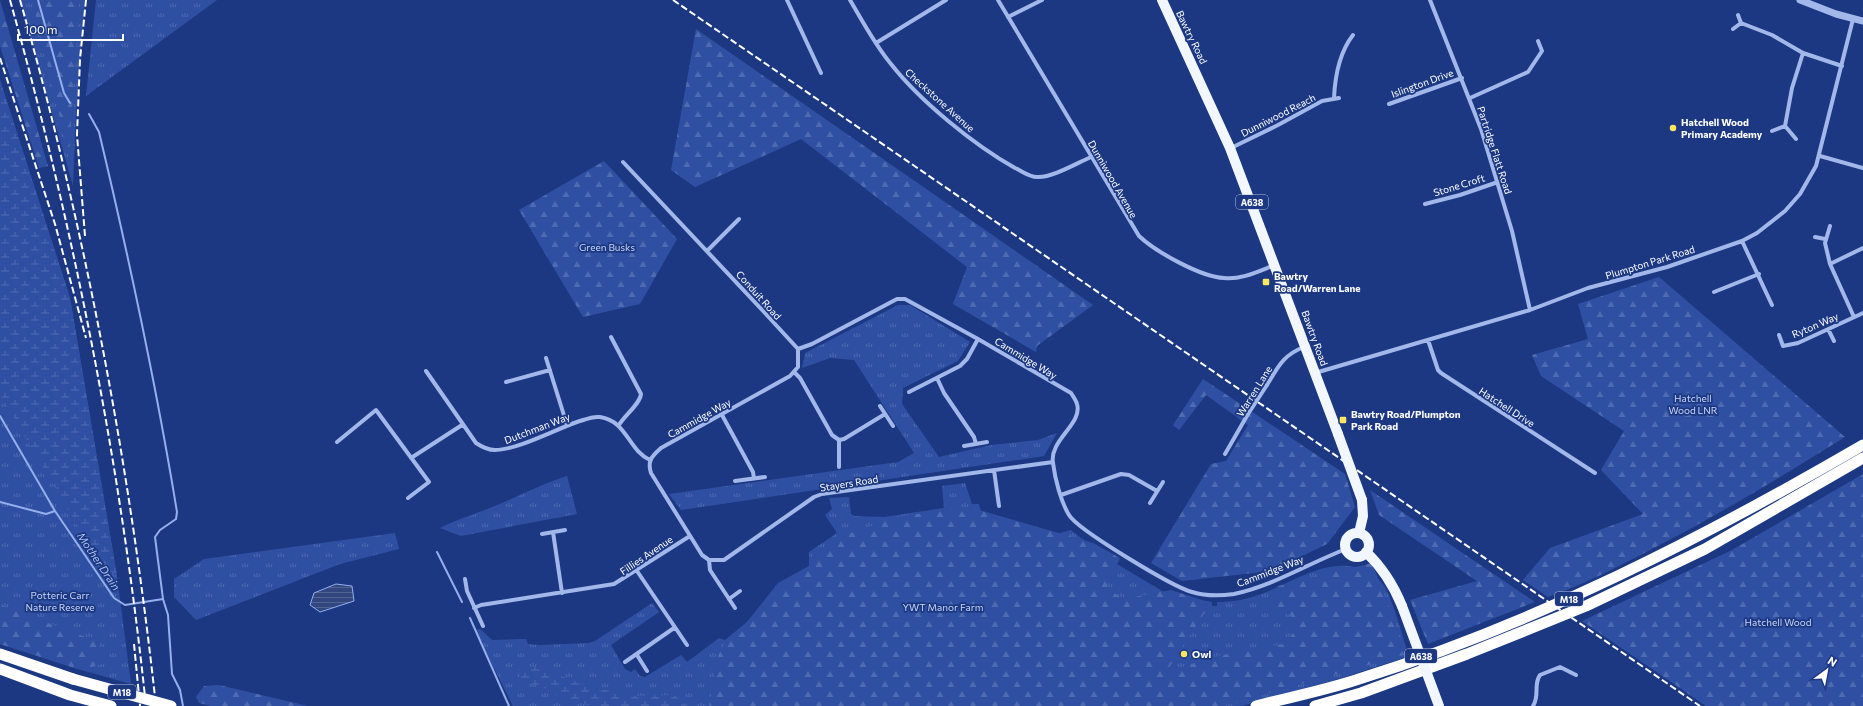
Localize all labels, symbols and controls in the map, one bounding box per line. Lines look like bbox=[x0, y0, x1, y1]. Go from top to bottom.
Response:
street label: Bawtry Road bbox=[1174, 8, 1210, 66]
scale bar bbox=[18, 16, 123, 42]
text: 100 m bbox=[24, 22, 58, 36]
street label: Checkstone Avenue bbox=[903, 66, 977, 134]
street label: Islington Drive bbox=[1389, 66, 1455, 100]
street label: Dunniwood Reach bbox=[1239, 91, 1317, 139]
street label: Partridge Flatt Road bbox=[1475, 105, 1515, 196]
place label: Hatchell Wood Primary Academy bbox=[1681, 116, 1763, 140]
marker: Hatchell Wood Primary Academy bbox=[1668, 123, 1678, 133]
street label: Dunniwood Avenue bbox=[1086, 138, 1140, 220]
street label: Stone Croft bbox=[1432, 171, 1486, 199]
road number: A638 bbox=[1236, 195, 1268, 209]
park label: Green Busks bbox=[579, 241, 635, 253]
street label: Plumpton Park Road bbox=[1604, 243, 1696, 281]
street label: Conduit Road bbox=[734, 268, 784, 322]
place label: Bawtry Road/Warren Lane bbox=[1274, 270, 1361, 294]
marker: Bawtry Road/Warren Lane bbox=[1261, 277, 1271, 287]
street label: Bawtry Road bbox=[1299, 309, 1331, 368]
street label: Ryton Way bbox=[1790, 310, 1840, 340]
street label: Cammidge Way bbox=[993, 335, 1059, 381]
street label: Warren Lane bbox=[1234, 363, 1274, 419]
street label: Hatchell Drive bbox=[1477, 385, 1537, 429]
park label: Hatchell Wood LNR bbox=[1668, 392, 1718, 416]
street label: Cammidge Way bbox=[665, 396, 733, 440]
place label: Bawtry Road/Plumpton Park Road bbox=[1351, 408, 1461, 432]
street label: Dutchman Way bbox=[503, 410, 571, 446]
marker: Bawtry Road/Plumpton Park Road bbox=[1338, 415, 1348, 425]
street label: Stayers Road bbox=[819, 472, 879, 494]
water label: Mother Drain bbox=[75, 529, 123, 593]
street label: Fillies Avenue bbox=[617, 533, 675, 577]
street label: Cammidge Way bbox=[1235, 553, 1305, 589]
park label: Potteric Carr Nature Reserve bbox=[25, 589, 95, 613]
road number: M18 bbox=[1555, 592, 1583, 606]
park label: YWT Manor Farm bbox=[903, 601, 983, 613]
park label: Hatchell Wood bbox=[1745, 616, 1812, 628]
place label: Owl bbox=[1192, 648, 1211, 660]
marker: Owl bbox=[1179, 649, 1189, 659]
road number: A638 bbox=[1405, 649, 1437, 663]
north arrow bbox=[1807, 650, 1847, 690]
text: N bbox=[1826, 653, 1840, 669]
road number: M18 bbox=[108, 685, 136, 699]

